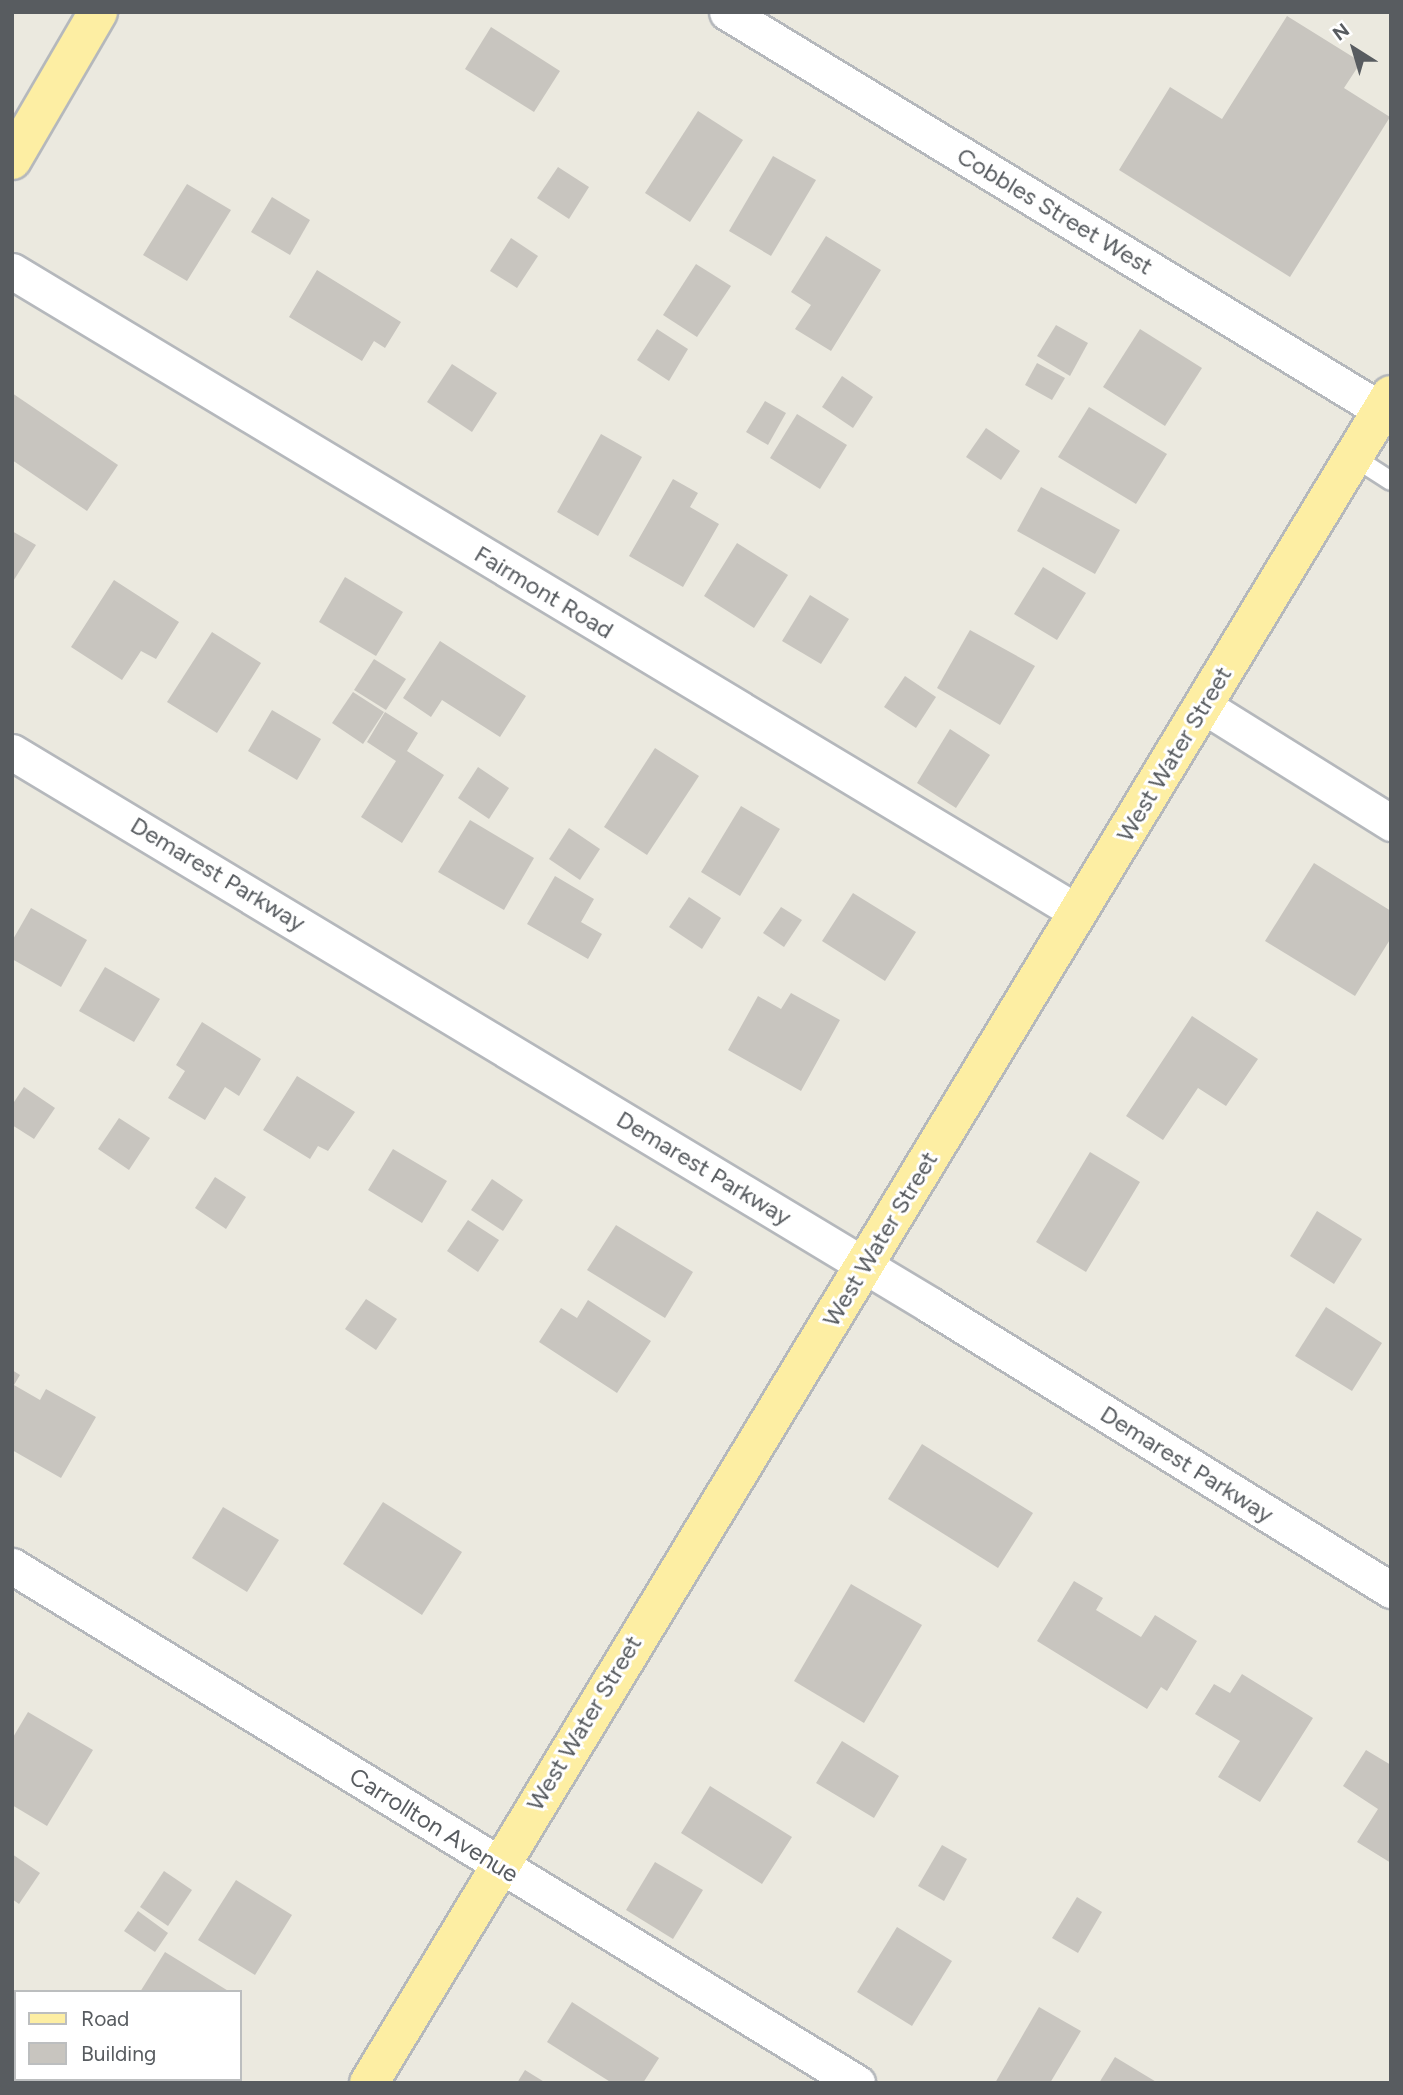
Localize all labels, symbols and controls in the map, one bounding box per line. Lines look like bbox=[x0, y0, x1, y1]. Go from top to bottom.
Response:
north arrow bbox=[1319, 14, 1389, 84]
text: N bbox=[1328, 18, 1354, 45]
street label: Cobbles Street West bbox=[952, 141, 1158, 281]
street label: Fairmont Road bbox=[469, 539, 619, 645]
street label: West Water Street bbox=[1110, 661, 1238, 847]
street label: Demarest Parkway bbox=[125, 811, 311, 937]
street label: Demarest Parkway bbox=[611, 1105, 797, 1231]
street label: West Water Street bbox=[816, 1146, 944, 1332]
street label: Demarest Parkway bbox=[1095, 1399, 1279, 1529]
street label: West Water Street bbox=[520, 1630, 648, 1816]
street label: Carrollton Avenue bbox=[344, 1761, 524, 1889]
legend bbox=[14, 1990, 242, 2081]
text: Road bbox=[81, 2006, 129, 2031]
text: Building bbox=[81, 2041, 156, 2066]

